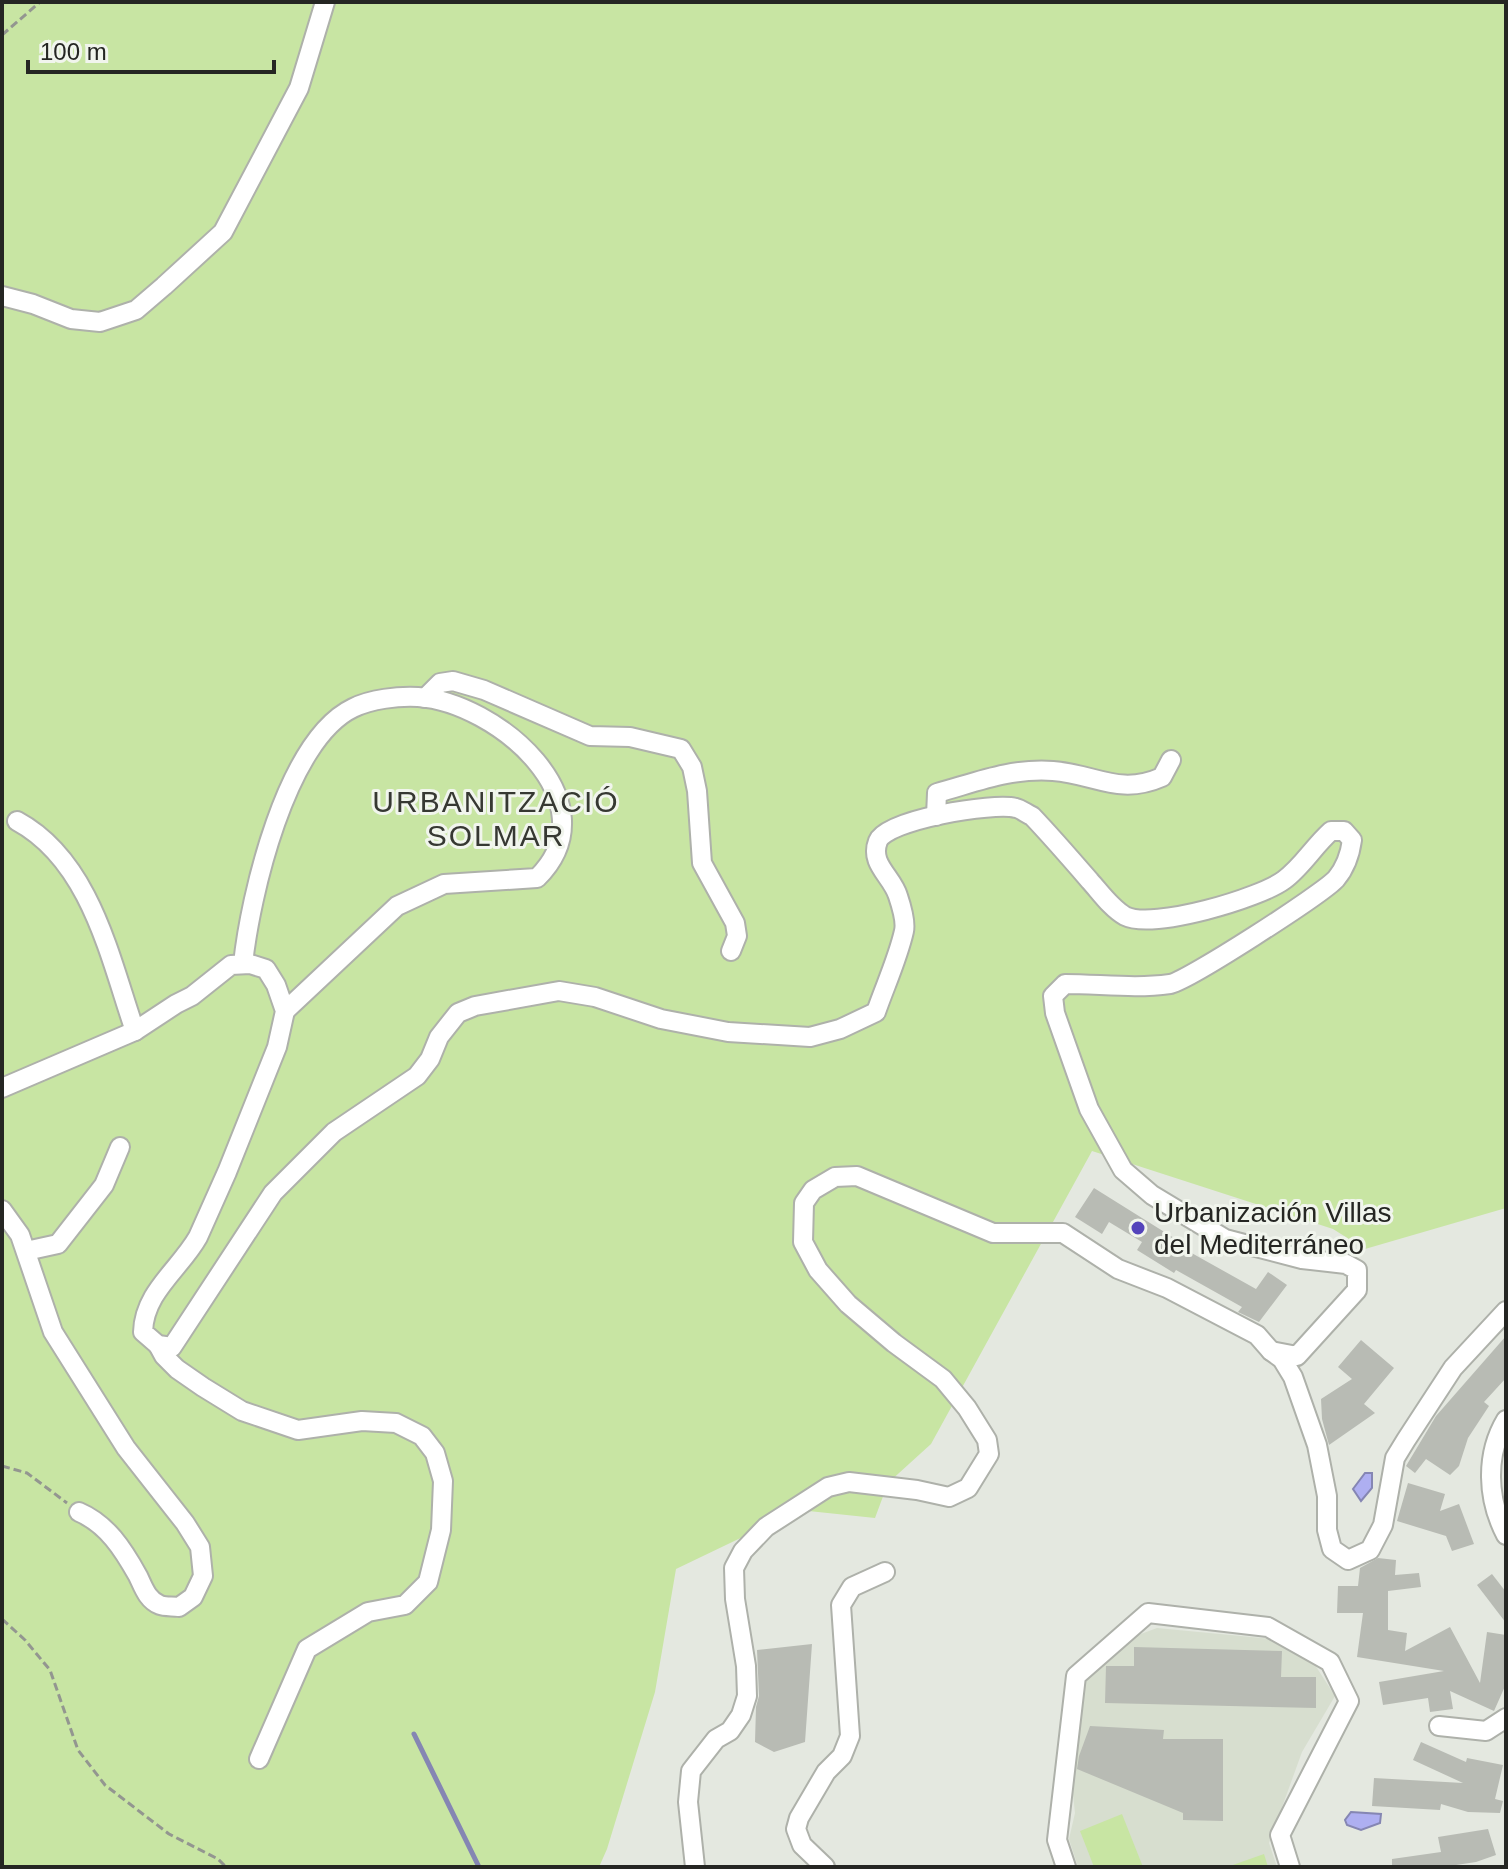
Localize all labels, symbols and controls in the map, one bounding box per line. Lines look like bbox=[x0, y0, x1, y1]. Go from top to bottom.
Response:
scale bar bbox=[28, 24, 274, 74]
text: 100 m bbox=[40, 38, 107, 65]
district label: URBANITZACIÓ SOLMAR bbox=[372, 785, 620, 852]
place label: Urbanización Villas del Mediterráneo bbox=[1154, 1197, 1392, 1260]
marker: Urbanización Villas del Mediterráneo bbox=[1129, 1219, 1147, 1237]

